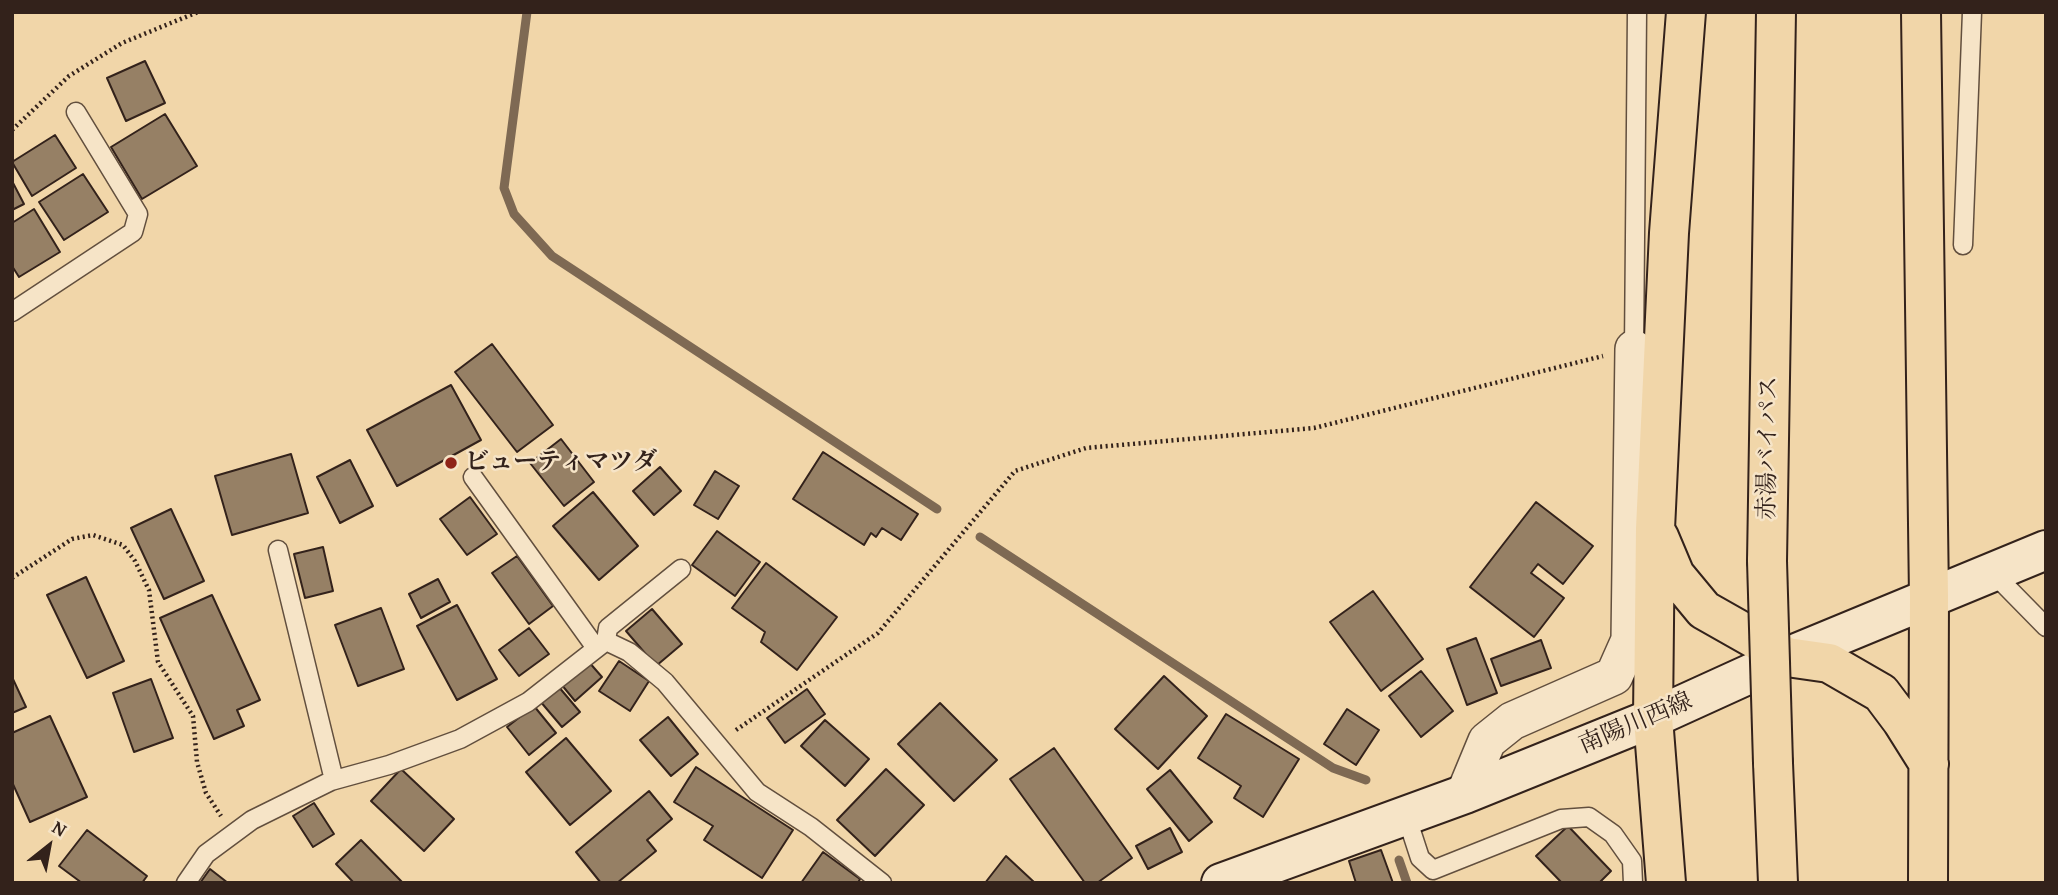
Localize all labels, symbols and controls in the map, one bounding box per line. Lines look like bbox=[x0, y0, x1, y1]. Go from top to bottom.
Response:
street label: 赤湯バイパス bbox=[1753, 376, 1785, 520]
place label: ビューティマツダ bbox=[465, 449, 657, 477]
marker: ビューティマツダ bbox=[443, 455, 459, 471]
street label: 南陽川西線 bbox=[1575, 687, 1697, 761]
north arrow bbox=[14, 811, 84, 881]
text: N bbox=[47, 813, 72, 843]

